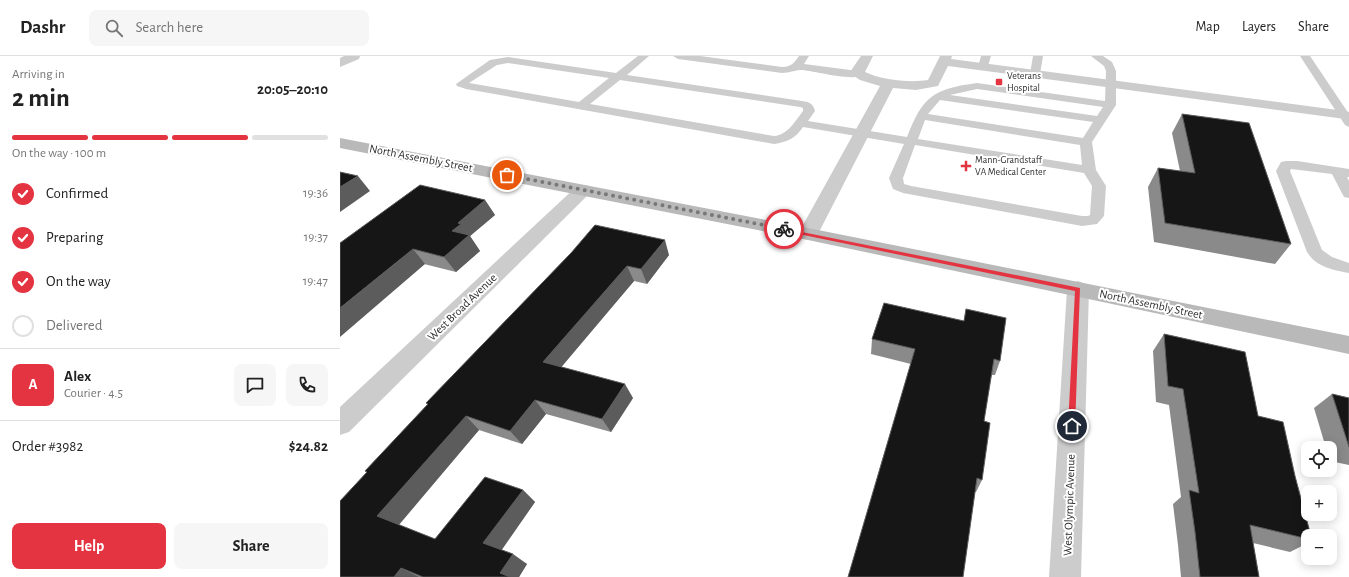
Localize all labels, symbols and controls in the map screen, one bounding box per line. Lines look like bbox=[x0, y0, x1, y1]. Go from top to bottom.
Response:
search box bbox=[89, 10, 369, 46]
icon: search bbox=[103, 17, 125, 39]
text: Dashr bbox=[20, 18, 65, 37]
text: Search here bbox=[135, 20, 203, 35]
text: Map bbox=[1195, 20, 1220, 34]
text: Layers bbox=[1242, 20, 1276, 34]
text: Share bbox=[1298, 20, 1329, 34]
text: Arriving in bbox=[12, 68, 65, 81]
place label: Veterans Hospital bbox=[1007, 71, 1041, 93]
marker: Veterans Hospital bbox=[994, 77, 1004, 87]
text: 20:05–20:10 bbox=[257, 82, 328, 97]
text: 2 min bbox=[12, 85, 70, 111]
street label: North Assembly Street bbox=[368, 142, 474, 175]
text: On the way · 100 m bbox=[12, 147, 106, 160]
place label: Mann-Grandstaff VA Medical Center bbox=[975, 155, 1047, 177]
pin bbox=[490, 158, 524, 192]
marker: Mann-Grandstaff VA Medical Center bbox=[960, 160, 972, 172]
icon: bag bbox=[496, 164, 518, 186]
icon: check bbox=[12, 183, 34, 205]
text: Confirmed bbox=[46, 186, 108, 201]
text: 19:36 bbox=[303, 187, 328, 200]
courier bbox=[764, 209, 804, 249]
icon: bike bbox=[773, 218, 795, 240]
icon: check bbox=[12, 227, 34, 249]
text: Preparing bbox=[46, 230, 103, 245]
text: 19:37 bbox=[304, 231, 328, 244]
icon: check bbox=[12, 271, 34, 293]
street label: West Broad Avenue bbox=[425, 271, 499, 343]
text: On the way bbox=[46, 274, 111, 289]
text: 19:47 bbox=[303, 275, 328, 288]
street label: North Assembly Street bbox=[1098, 287, 1204, 322]
text: Delivered bbox=[46, 318, 103, 333]
button: chat bbox=[234, 364, 276, 406]
button: phone bbox=[286, 364, 328, 406]
text: Alex bbox=[64, 369, 91, 384]
text: A bbox=[28, 377, 38, 392]
text: Courier · 4.5 bbox=[64, 387, 123, 400]
pin bbox=[1055, 409, 1089, 443]
icon: home bbox=[1061, 415, 1083, 437]
text: Order #3982 bbox=[12, 439, 83, 454]
text: $24.82 bbox=[289, 439, 328, 454]
map controls bbox=[1301, 441, 1337, 565]
button: locate bbox=[1301, 441, 1337, 477]
street label: West Olympic Avenue bbox=[1061, 454, 1078, 556]
button: + bbox=[1301, 485, 1337, 521]
button: Help bbox=[12, 523, 166, 569]
button: Share bbox=[174, 523, 328, 569]
button: − bbox=[1301, 529, 1337, 565]

